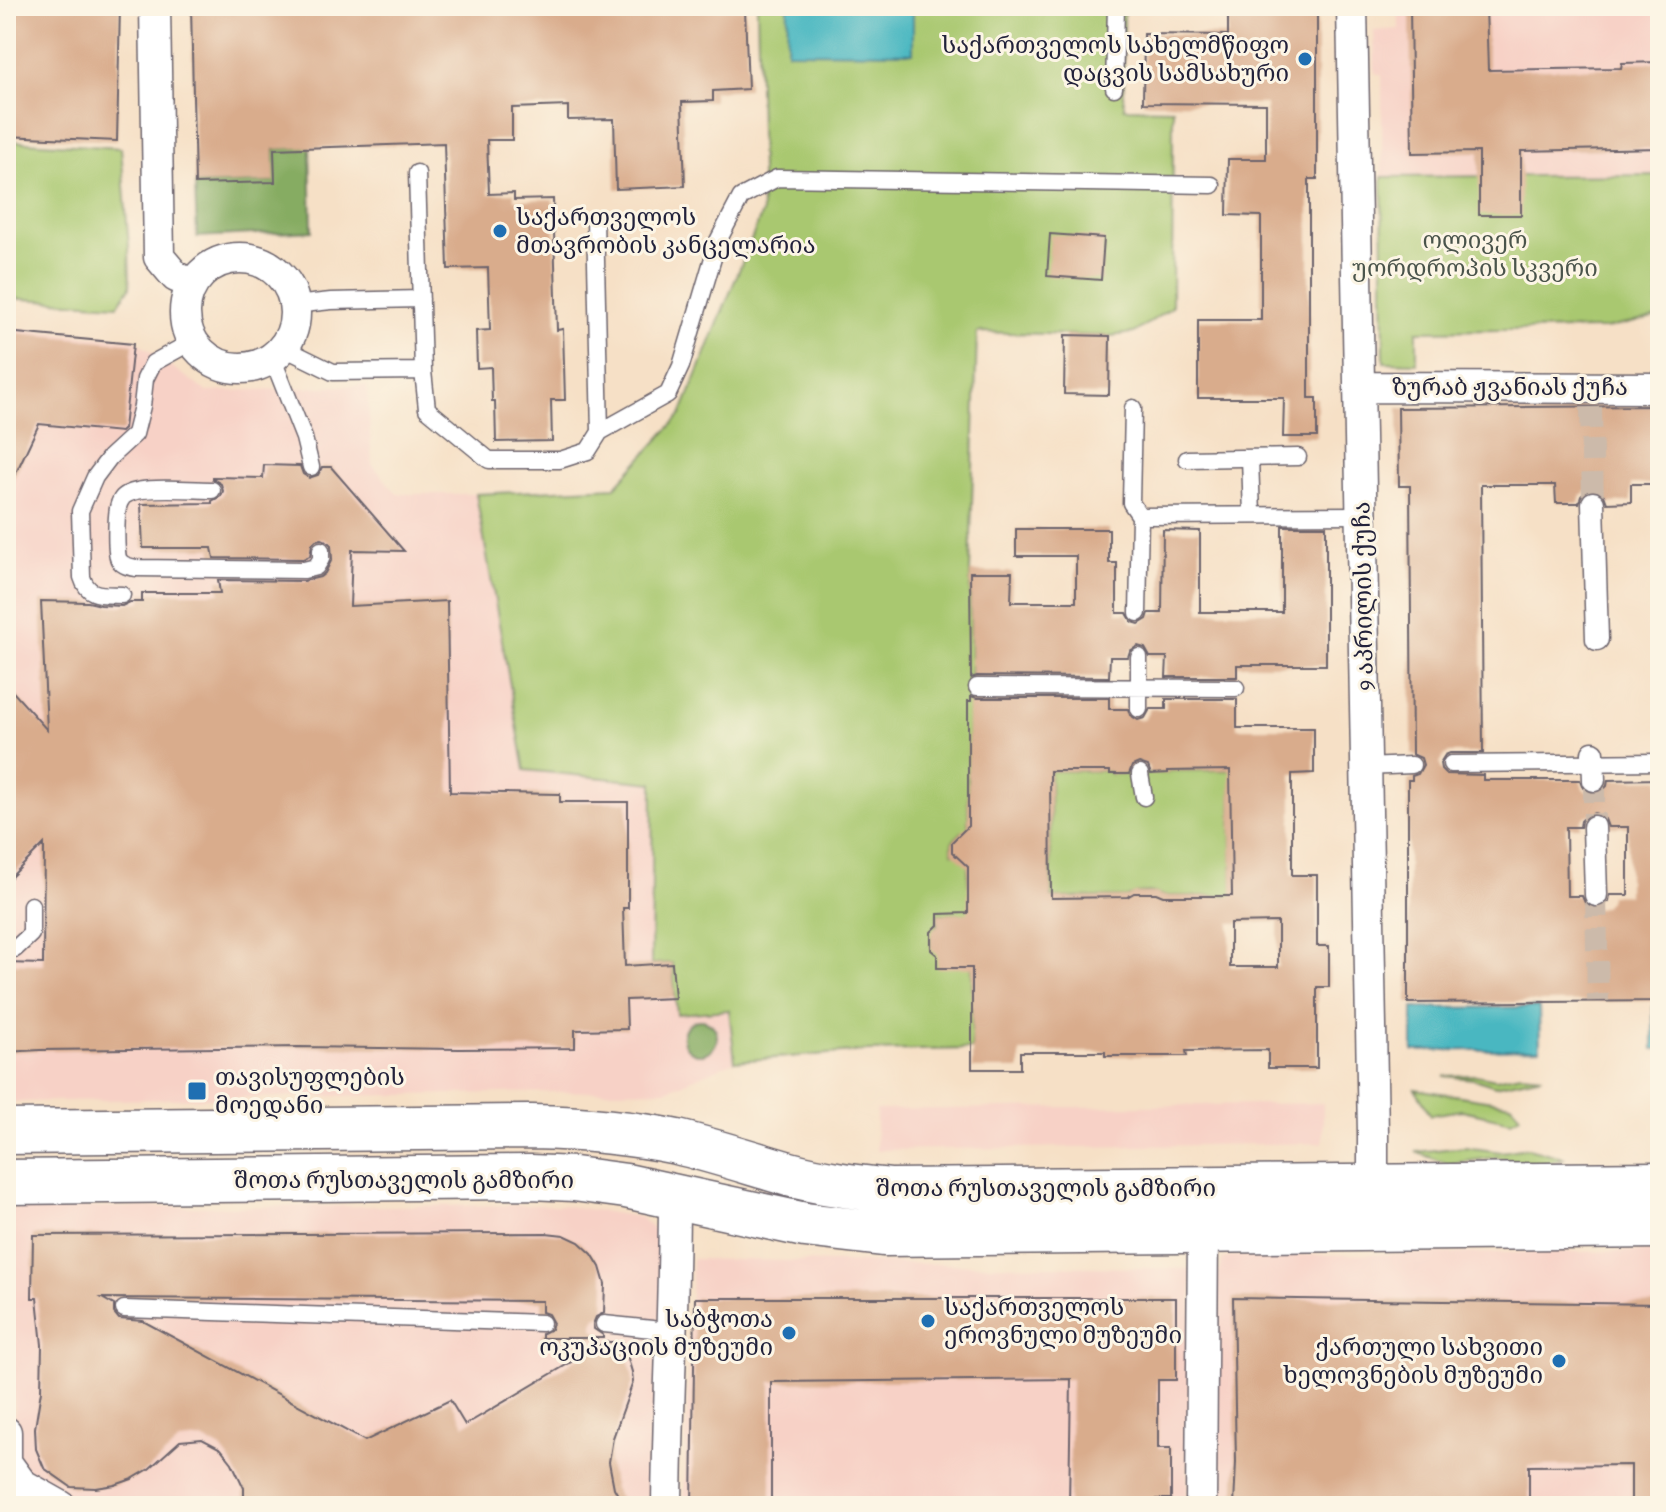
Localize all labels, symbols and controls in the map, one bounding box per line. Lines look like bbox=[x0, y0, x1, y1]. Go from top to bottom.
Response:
place label: საქართველოს სახელმწიფო დაცვის სამსახური bbox=[942, 29, 1289, 89]
marker: საქართველოს სახელმწიფო დაცვის სამსახური bbox=[1296, 50, 1314, 68]
place label: საქართველოს მთავრობის კანცელარია bbox=[516, 201, 816, 261]
marker: საქართველოს მთავრობის კანცელარია bbox=[491, 222, 509, 240]
park label: ოლივერ უორდროპის სკვერი bbox=[1352, 224, 1598, 284]
street label: ზურაბ ჟვანიას ქუჩა bbox=[1392, 371, 1628, 403]
street label: 9 აპრილის ქუჩა bbox=[1345, 501, 1381, 691]
place label: თავისუფლების მოედანი bbox=[215, 1061, 405, 1121]
marker: თავისუფლების მოედანი bbox=[186, 1080, 208, 1102]
street label: შოთა რუსთაველის გამზირი bbox=[234, 1164, 574, 1196]
street label: შოთა რუსთაველის გამზირი bbox=[876, 1172, 1216, 1204]
place label: საქართველოს ეროვნული მუზეუმი bbox=[944, 1291, 1182, 1351]
place label: საბჭოთა ოკუპაციის მუზეუმი bbox=[539, 1303, 773, 1363]
marker: საქართველოს ეროვნული მუზეუმი bbox=[919, 1312, 937, 1330]
marker: საბჭოთა ოკუპაციის მუზეუმი bbox=[780, 1324, 798, 1342]
place label: ქართული სახვითი ხელოვნების მუზეუმი bbox=[1283, 1331, 1543, 1391]
marker: ქართული სახვითი ხელოვნების მუზეუმი bbox=[1550, 1352, 1568, 1370]

